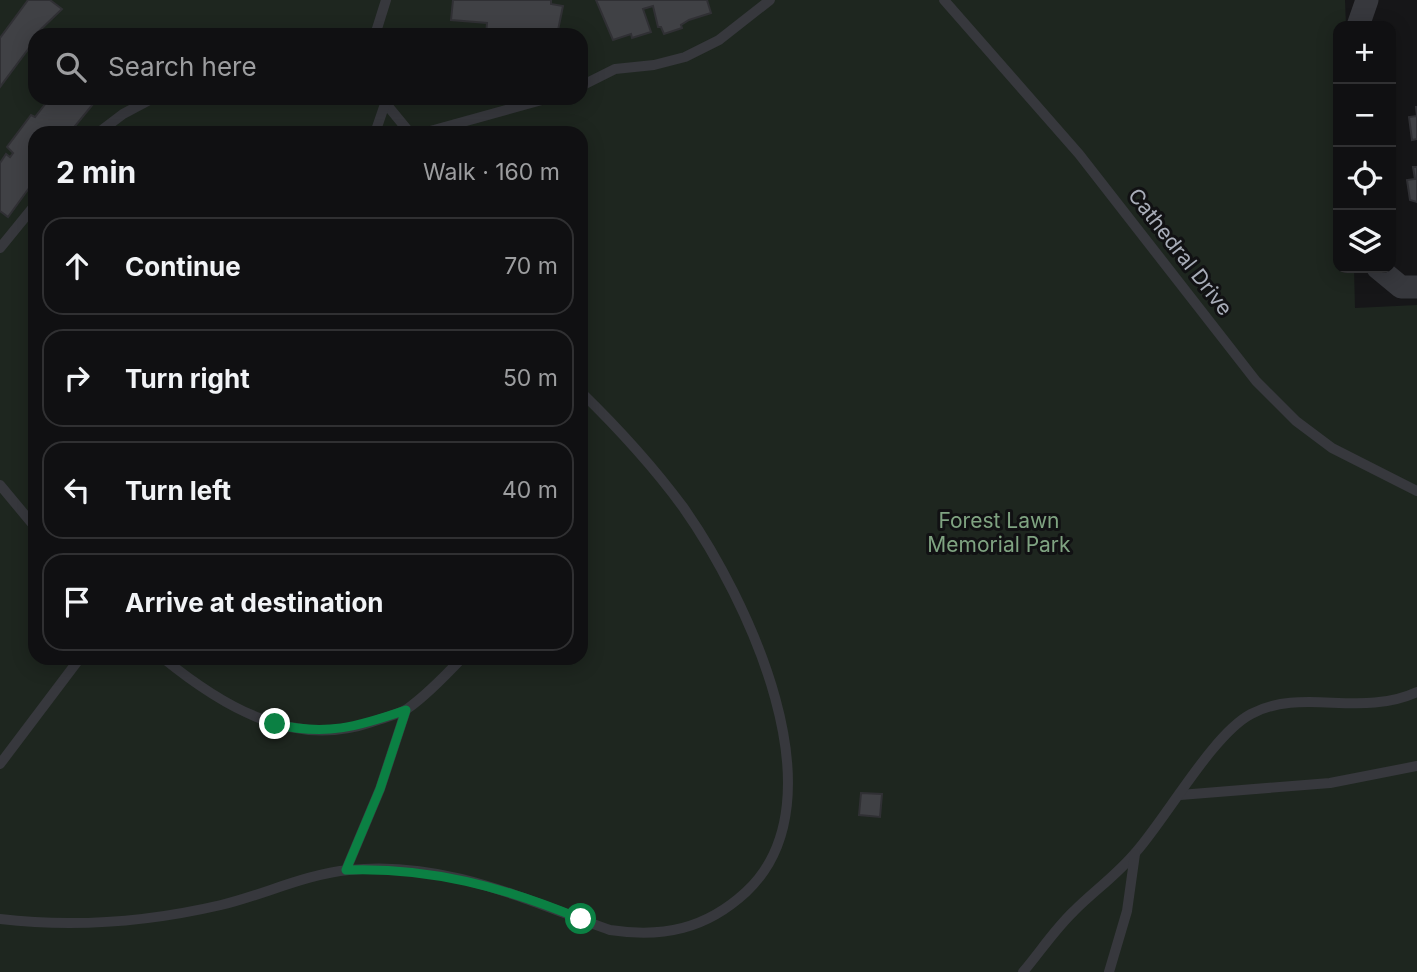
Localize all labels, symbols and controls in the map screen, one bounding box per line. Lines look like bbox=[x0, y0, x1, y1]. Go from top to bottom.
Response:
map controls bbox=[1333, 21, 1396, 273]
button: + bbox=[1333, 21, 1396, 84]
search box bbox=[28, 28, 588, 105]
icon: search bbox=[52, 48, 90, 86]
text: Search here bbox=[108, 51, 257, 82]
button: − bbox=[1333, 84, 1396, 147]
button: locate bbox=[1333, 147, 1396, 210]
text: 2 min bbox=[56, 154, 136, 190]
text: Walk · 160 m bbox=[423, 158, 560, 186]
street label: Cathedral Drive bbox=[1123, 183, 1238, 320]
button: layers bbox=[1333, 210, 1396, 273]
icon: ahead bbox=[58, 247, 96, 285]
text: Continue bbox=[125, 251, 241, 282]
text: 70 m bbox=[504, 252, 558, 280]
icon: right bbox=[58, 359, 96, 397]
text: Turn right bbox=[125, 363, 250, 394]
text: 50 m bbox=[503, 364, 558, 392]
icon: left bbox=[58, 471, 96, 509]
text: Turn left bbox=[125, 475, 231, 506]
text: 40 m bbox=[502, 476, 558, 504]
park label: Forest Lawn Memorial Park bbox=[927, 508, 1071, 557]
icon: arrive bbox=[58, 583, 96, 621]
text: Arrive at destination bbox=[125, 587, 384, 618]
route end bbox=[259, 708, 290, 739]
route start bbox=[565, 903, 596, 934]

